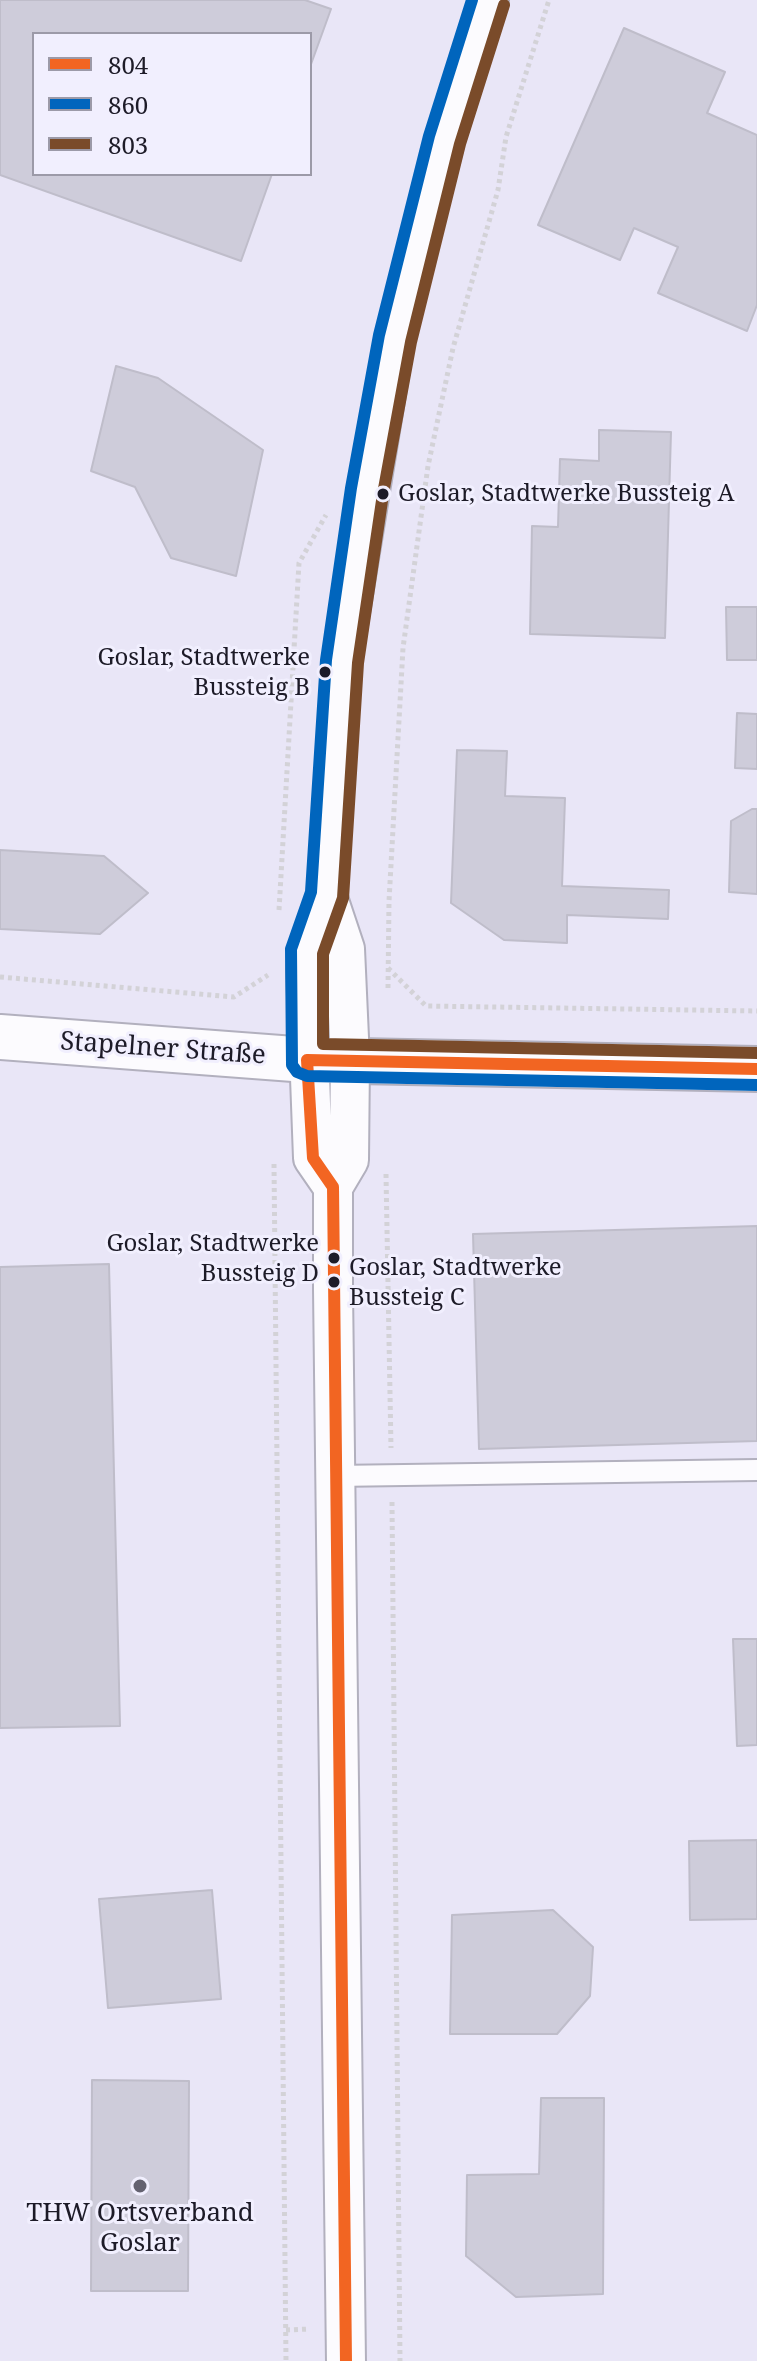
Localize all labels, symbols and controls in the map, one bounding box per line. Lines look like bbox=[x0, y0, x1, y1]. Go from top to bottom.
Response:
legend bbox=[32, 32, 312, 176]
text: 804 bbox=[108, 48, 148, 81]
text: 860 bbox=[108, 88, 148, 121]
text: 803 bbox=[108, 128, 148, 161]
place label: Goslar, Stadtwerke Bussteig A bbox=[398, 480, 734, 508]
marker: Goslar, Stadtwerke Bussteig A bbox=[375, 486, 391, 502]
place label: Goslar, Stadtwerke Bussteig B bbox=[97, 644, 310, 700]
marker: Goslar, Stadtwerke Bussteig B bbox=[317, 664, 333, 680]
street label: Stapelner Straße bbox=[59, 1026, 267, 1072]
place label: Goslar, Stadtwerke Bussteig D bbox=[106, 1230, 319, 1286]
marker: Goslar, Stadtwerke Bussteig D bbox=[326, 1250, 342, 1266]
place label: Goslar, Stadtwerke Bussteig C bbox=[349, 1254, 562, 1310]
marker: Goslar, Stadtwerke Bussteig C bbox=[326, 1274, 342, 1290]
marker: THW Ortsverband Goslar bbox=[131, 2177, 149, 2195]
place label: THW Ortsverband Goslar bbox=[26, 2198, 254, 2260]

